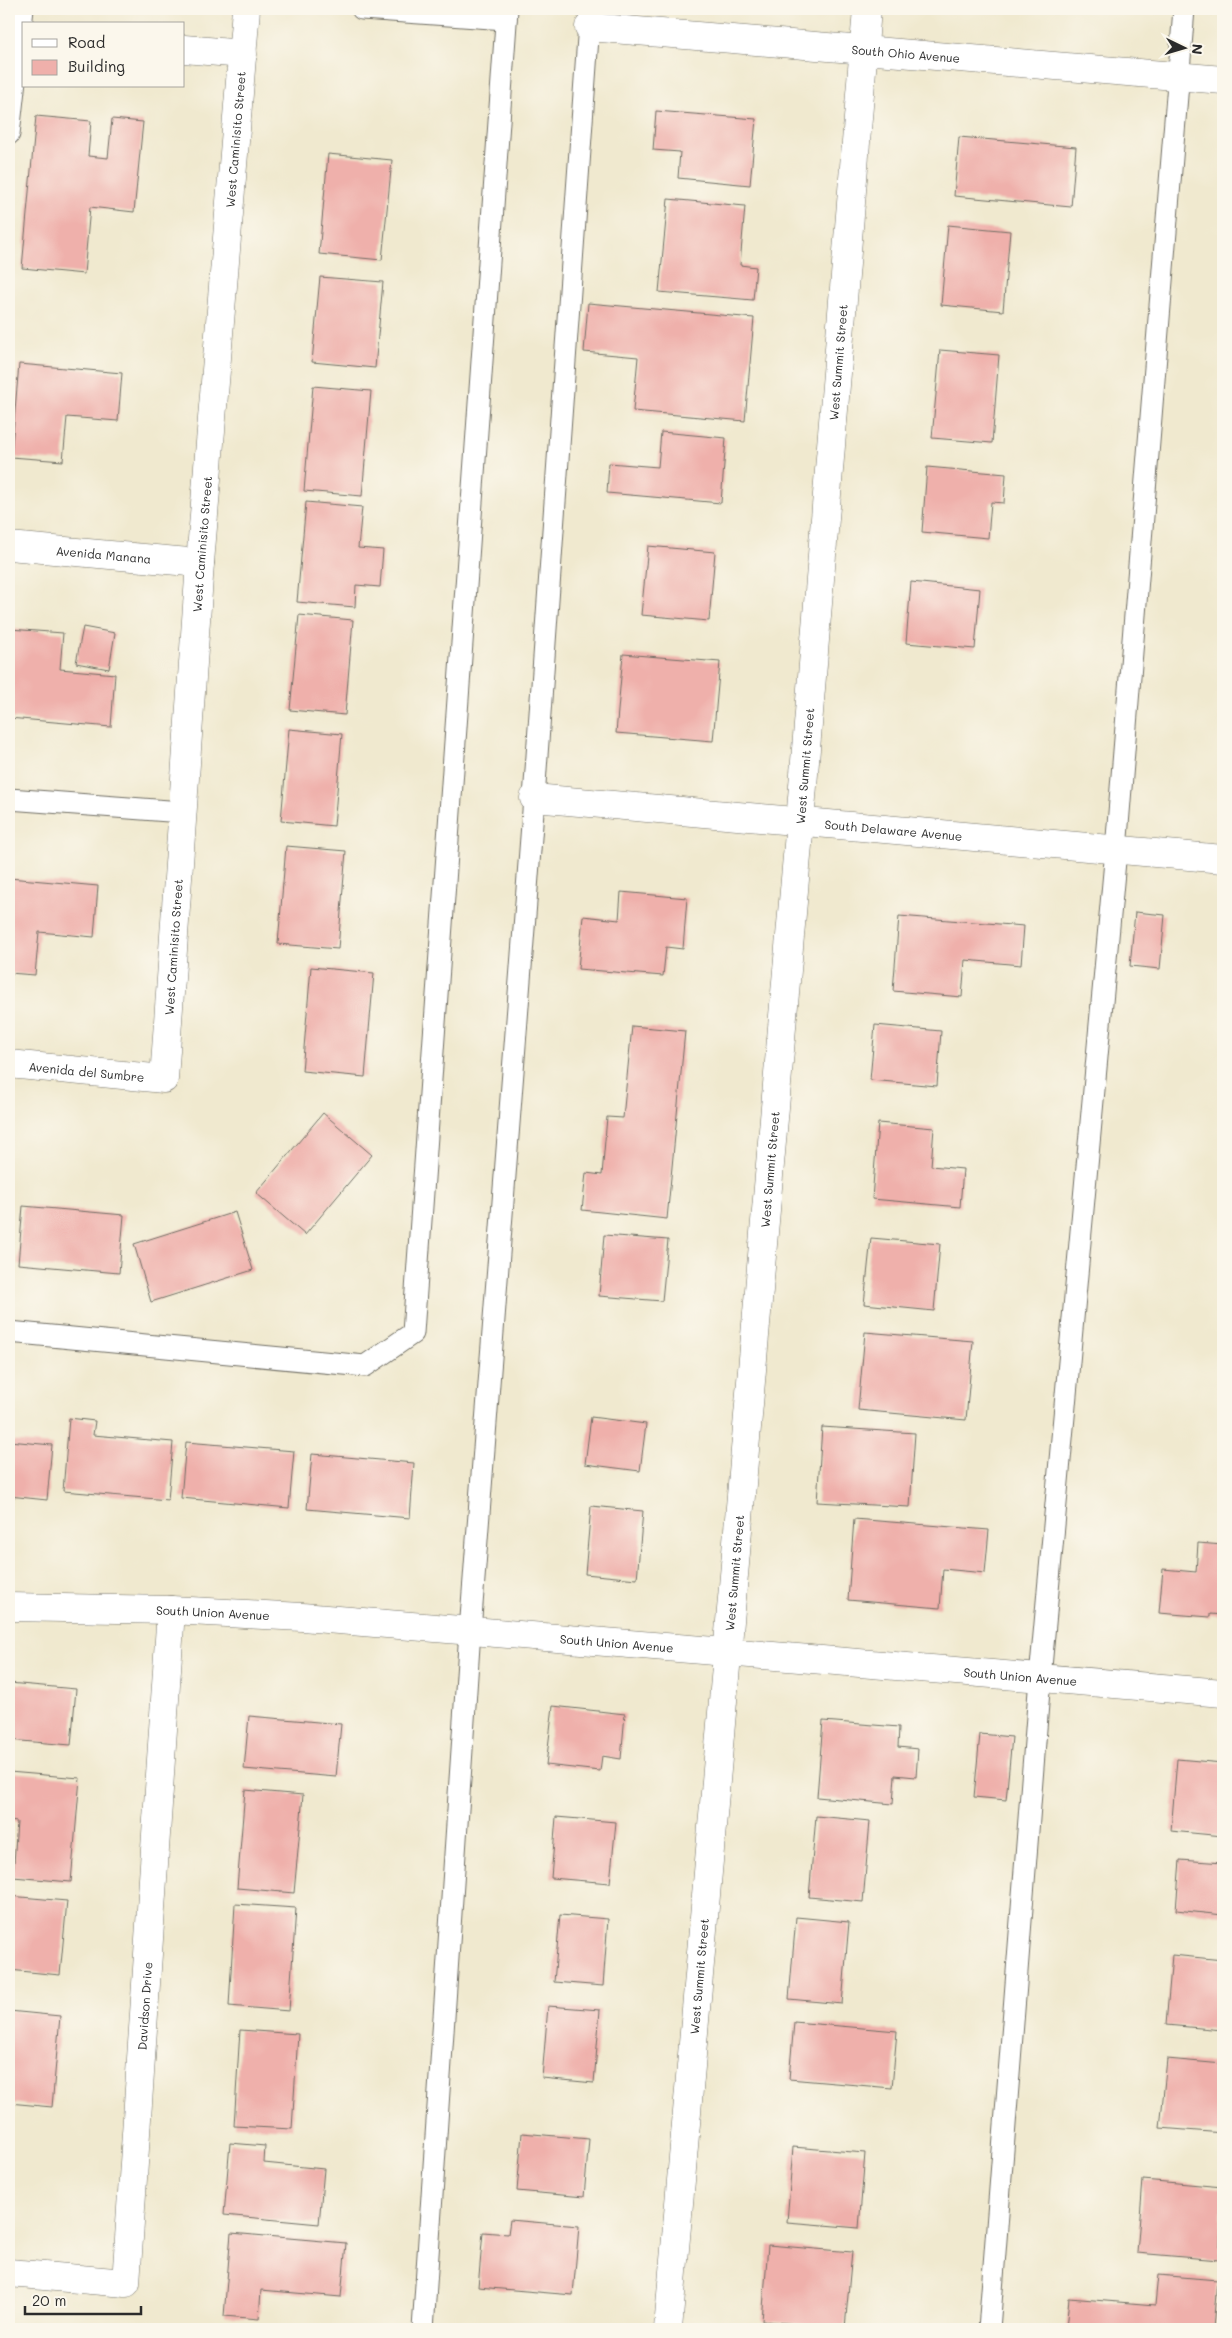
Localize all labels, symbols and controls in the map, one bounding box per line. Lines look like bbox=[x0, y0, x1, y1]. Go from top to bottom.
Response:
legend bbox=[22, 22, 185, 88]
north arrow bbox=[1160, 22, 1210, 72]
text: Road bbox=[68, 32, 105, 52]
street label: South Ohio Avenue bbox=[851, 41, 961, 66]
text: N bbox=[1188, 43, 1207, 55]
text: Building bbox=[68, 56, 125, 76]
street label: West Caminisito Street bbox=[222, 71, 249, 208]
street label: West Summit Street bbox=[825, 304, 851, 421]
street label: West Caminisito Street bbox=[189, 475, 215, 613]
street label: Avenida Manana bbox=[55, 542, 152, 567]
street label: West Summit Street bbox=[792, 707, 817, 825]
street label: South Delaware Avenue bbox=[824, 816, 963, 844]
street label: West Caminisito Street bbox=[160, 878, 186, 1016]
street label: Avenida del Sumbre bbox=[28, 1058, 145, 1085]
street label: West Summit Street bbox=[757, 1111, 783, 1228]
street label: West Summit Street bbox=[721, 1514, 747, 1632]
street label: South Union Avenue bbox=[156, 1602, 270, 1623]
street label: South Union Avenue bbox=[559, 1630, 674, 1656]
street label: South Union Avenue bbox=[963, 1664, 1078, 1689]
street label: West Summit Street bbox=[686, 1918, 712, 2035]
street label: Davidson Drive bbox=[134, 1961, 155, 2051]
scale bar bbox=[25, 2283, 141, 2315]
text: 20 m bbox=[32, 2290, 66, 2310]

